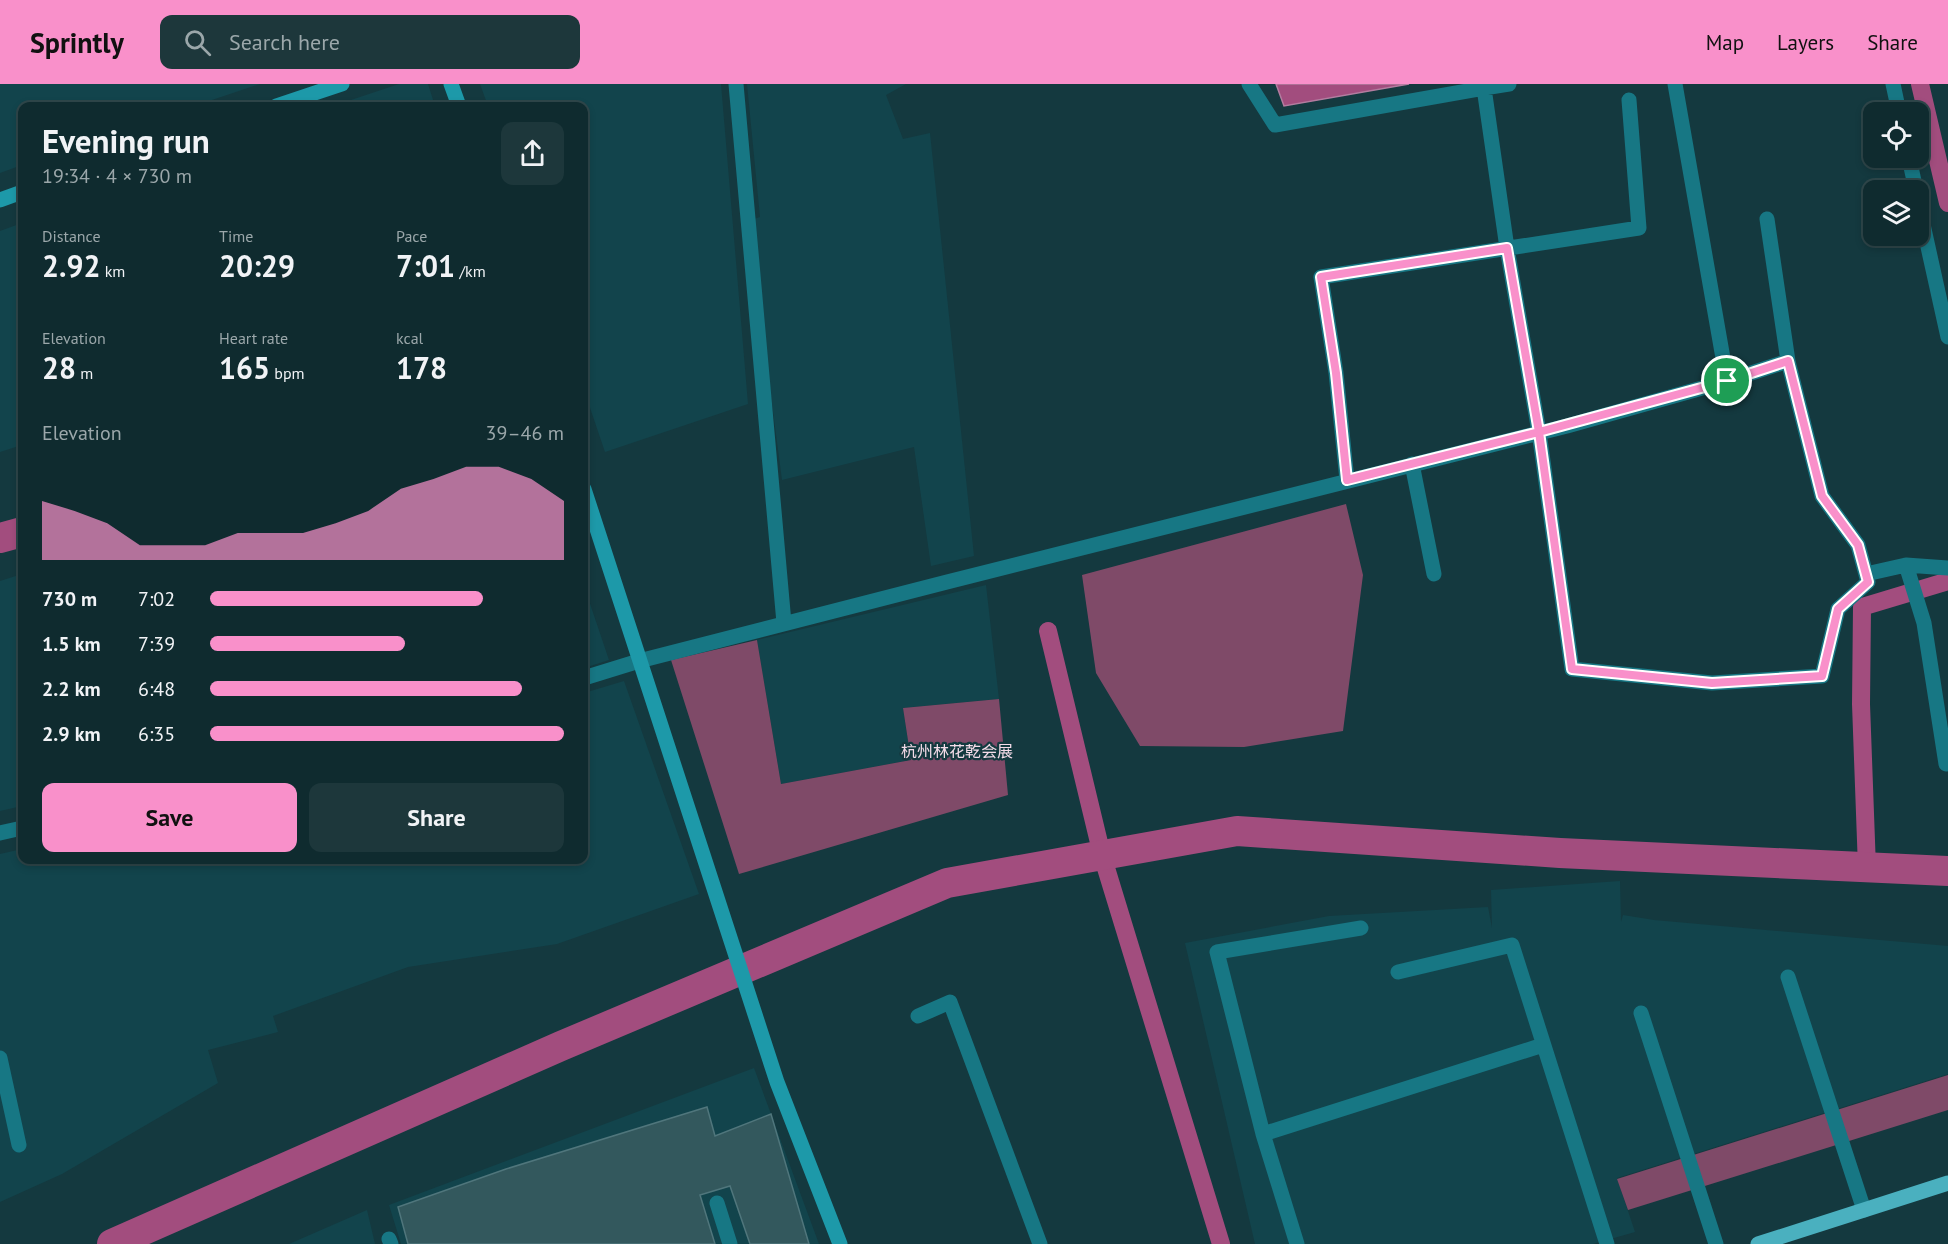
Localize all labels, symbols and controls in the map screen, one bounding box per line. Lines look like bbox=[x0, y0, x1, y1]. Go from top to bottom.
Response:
search box bbox=[160, 15, 580, 69]
text: Sprintly bbox=[30, 24, 124, 61]
icon: search bbox=[181, 26, 214, 59]
text: Search here bbox=[229, 28, 340, 56]
text: Map bbox=[1706, 29, 1744, 56]
text: Layers bbox=[1777, 29, 1834, 56]
text: Share bbox=[1867, 29, 1918, 56]
map controls bbox=[1863, 102, 1929, 246]
button: locate bbox=[1863, 102, 1929, 168]
text: Evening run bbox=[42, 119, 210, 162]
button: share bbox=[501, 122, 564, 185]
text: 19:34 · 4 × 730 m bbox=[42, 163, 192, 189]
button: layers bbox=[1863, 180, 1929, 246]
text: Distance bbox=[42, 226, 101, 246]
text: Time bbox=[219, 226, 253, 246]
text: Pace bbox=[396, 226, 427, 246]
text: 2.92 bbox=[42, 246, 100, 285]
text: 20:29 bbox=[219, 246, 295, 285]
text: 7:01 bbox=[396, 246, 455, 285]
text: km bbox=[100, 261, 125, 281]
text: /km bbox=[455, 261, 486, 281]
text: Elevation bbox=[42, 328, 106, 348]
text: Heart rate bbox=[219, 328, 288, 348]
text: kcal bbox=[396, 328, 423, 348]
text: 28 bbox=[42, 348, 76, 387]
text: 165 bbox=[219, 348, 270, 387]
text: 178 bbox=[396, 348, 447, 387]
pin bbox=[1701, 355, 1752, 406]
text: m bbox=[76, 363, 93, 383]
text: bpm bbox=[270, 363, 305, 383]
icon: arrive bbox=[1710, 364, 1743, 397]
text: Elevation bbox=[42, 420, 122, 446]
text: 39–46 m bbox=[486, 420, 564, 446]
text: 730 m bbox=[42, 586, 97, 612]
text: 7:02 bbox=[138, 586, 175, 612]
text: 1.5 km bbox=[42, 631, 101, 657]
text: 7:39 bbox=[138, 631, 175, 657]
text: 2.2 km bbox=[42, 676, 101, 702]
text: 6:48 bbox=[138, 676, 175, 702]
text: 2.9 km bbox=[42, 721, 101, 747]
text: 6:35 bbox=[138, 721, 175, 747]
park label: 杭州林花乾会展 bbox=[901, 741, 1013, 761]
button: Save bbox=[42, 783, 297, 852]
button: Share bbox=[309, 783, 564, 852]

